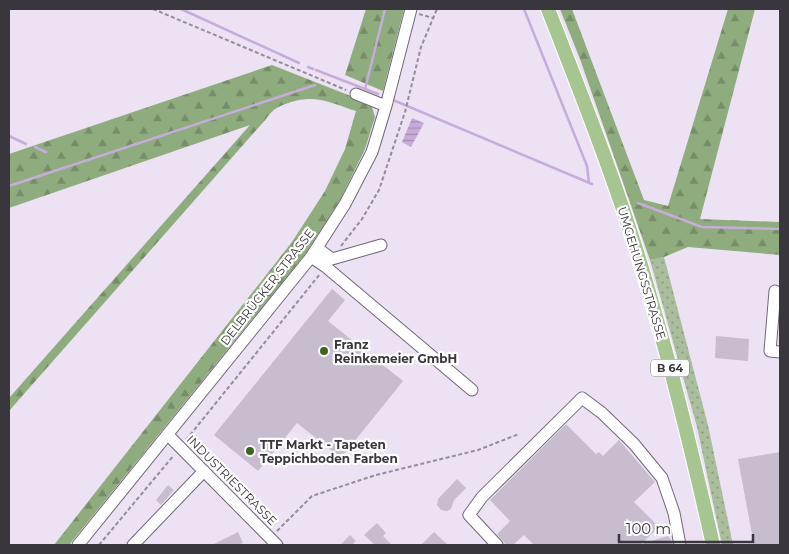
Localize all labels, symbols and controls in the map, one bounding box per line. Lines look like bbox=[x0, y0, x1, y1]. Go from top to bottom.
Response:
street label: UMGEHUNGSSTRASSE bbox=[615, 205, 669, 341]
street label: DELBRÜCKER STRASSE bbox=[217, 226, 317, 348]
place label: Franz Reinkemeier GmbH bbox=[334, 337, 457, 366]
marker: Franz Reinkemeier GmbH bbox=[318, 345, 330, 357]
road number: B 64 bbox=[651, 359, 689, 376]
street label: INDUSTRIESTRASSE bbox=[184, 432, 280, 528]
place label: TTF Markt - Tapeten Teppichboden Farben bbox=[260, 437, 398, 466]
marker: TTF Markt - Tapeten Teppichboden Farben bbox=[244, 445, 256, 457]
scale bar bbox=[619, 512, 753, 544]
text: 100 m bbox=[626, 519, 671, 538]

